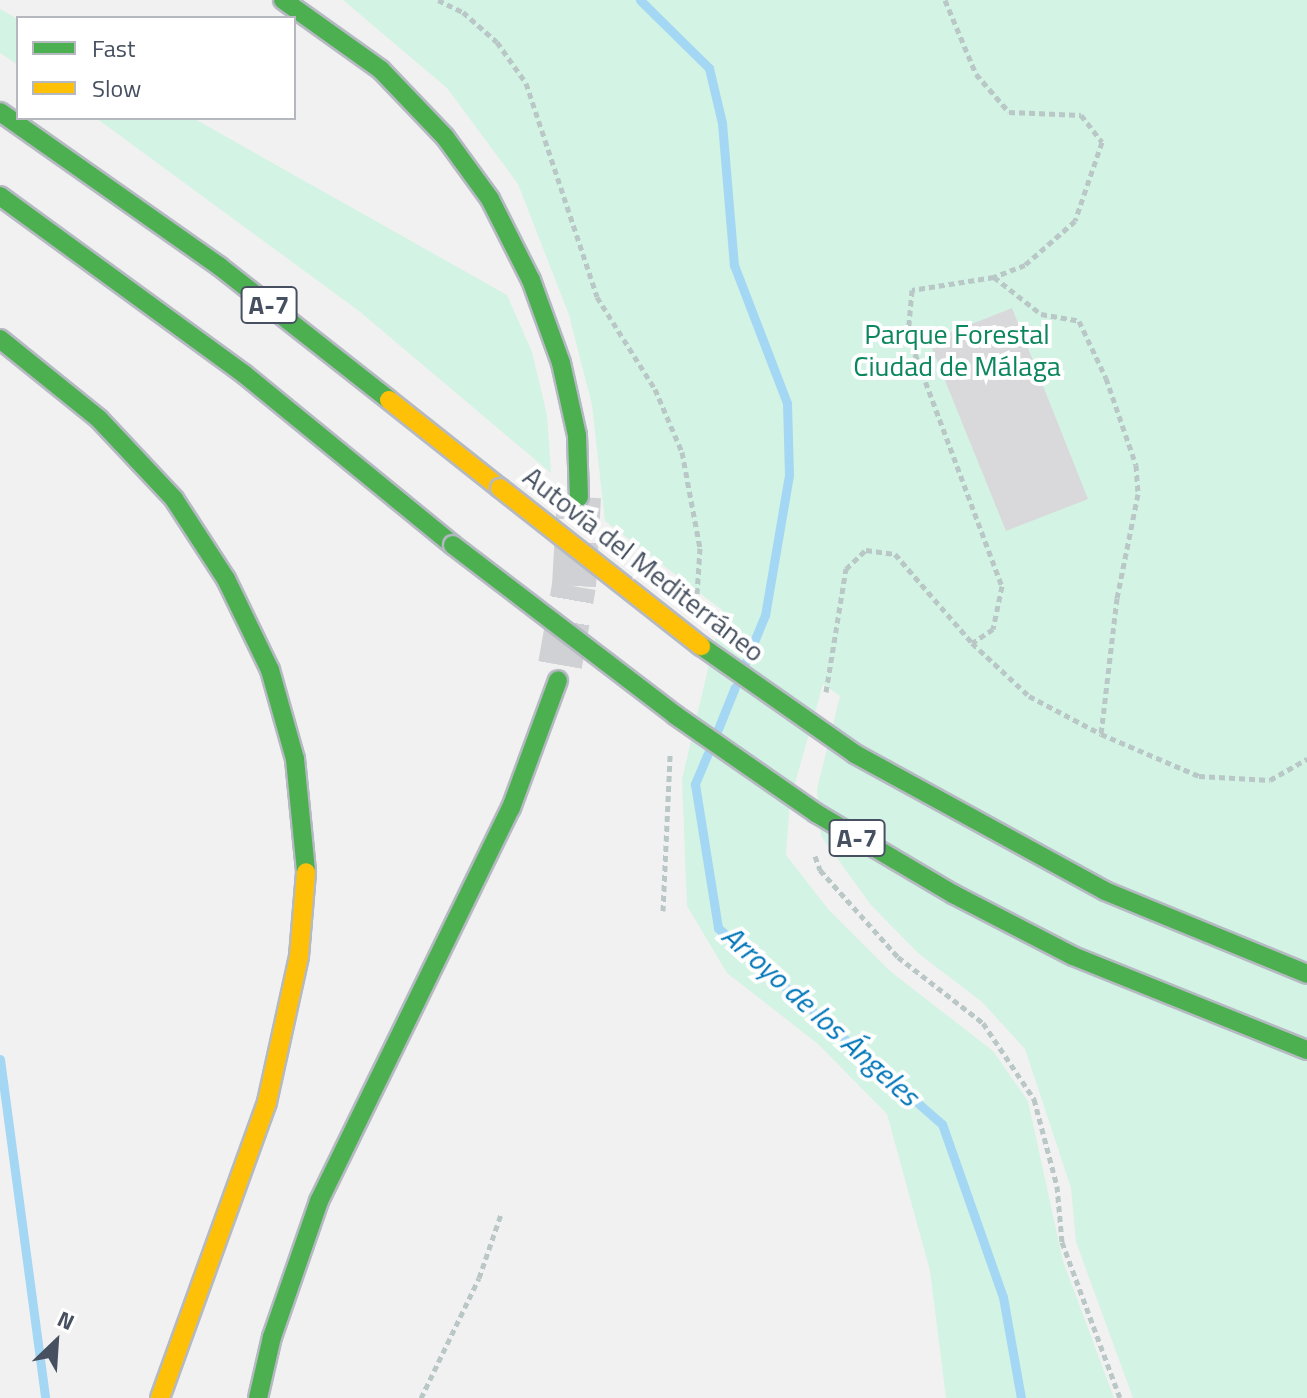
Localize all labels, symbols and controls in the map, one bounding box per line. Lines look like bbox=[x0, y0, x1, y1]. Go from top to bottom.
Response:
legend bbox=[16, 16, 296, 120]
text: Fast bbox=[92, 30, 135, 66]
text: Slow bbox=[92, 70, 141, 106]
road number: A-7 bbox=[239, 283, 299, 327]
park label: Parque Forestal Ciudad de Málaga bbox=[853, 317, 1061, 383]
street label: Autovía del Mediterráneo bbox=[517, 459, 771, 669]
road number: A-7 bbox=[827, 816, 887, 860]
water label: Arroyo de los Ángeles bbox=[715, 917, 927, 1113]
north arrow bbox=[16, 1302, 96, 1382]
text: N bbox=[52, 1302, 80, 1339]

